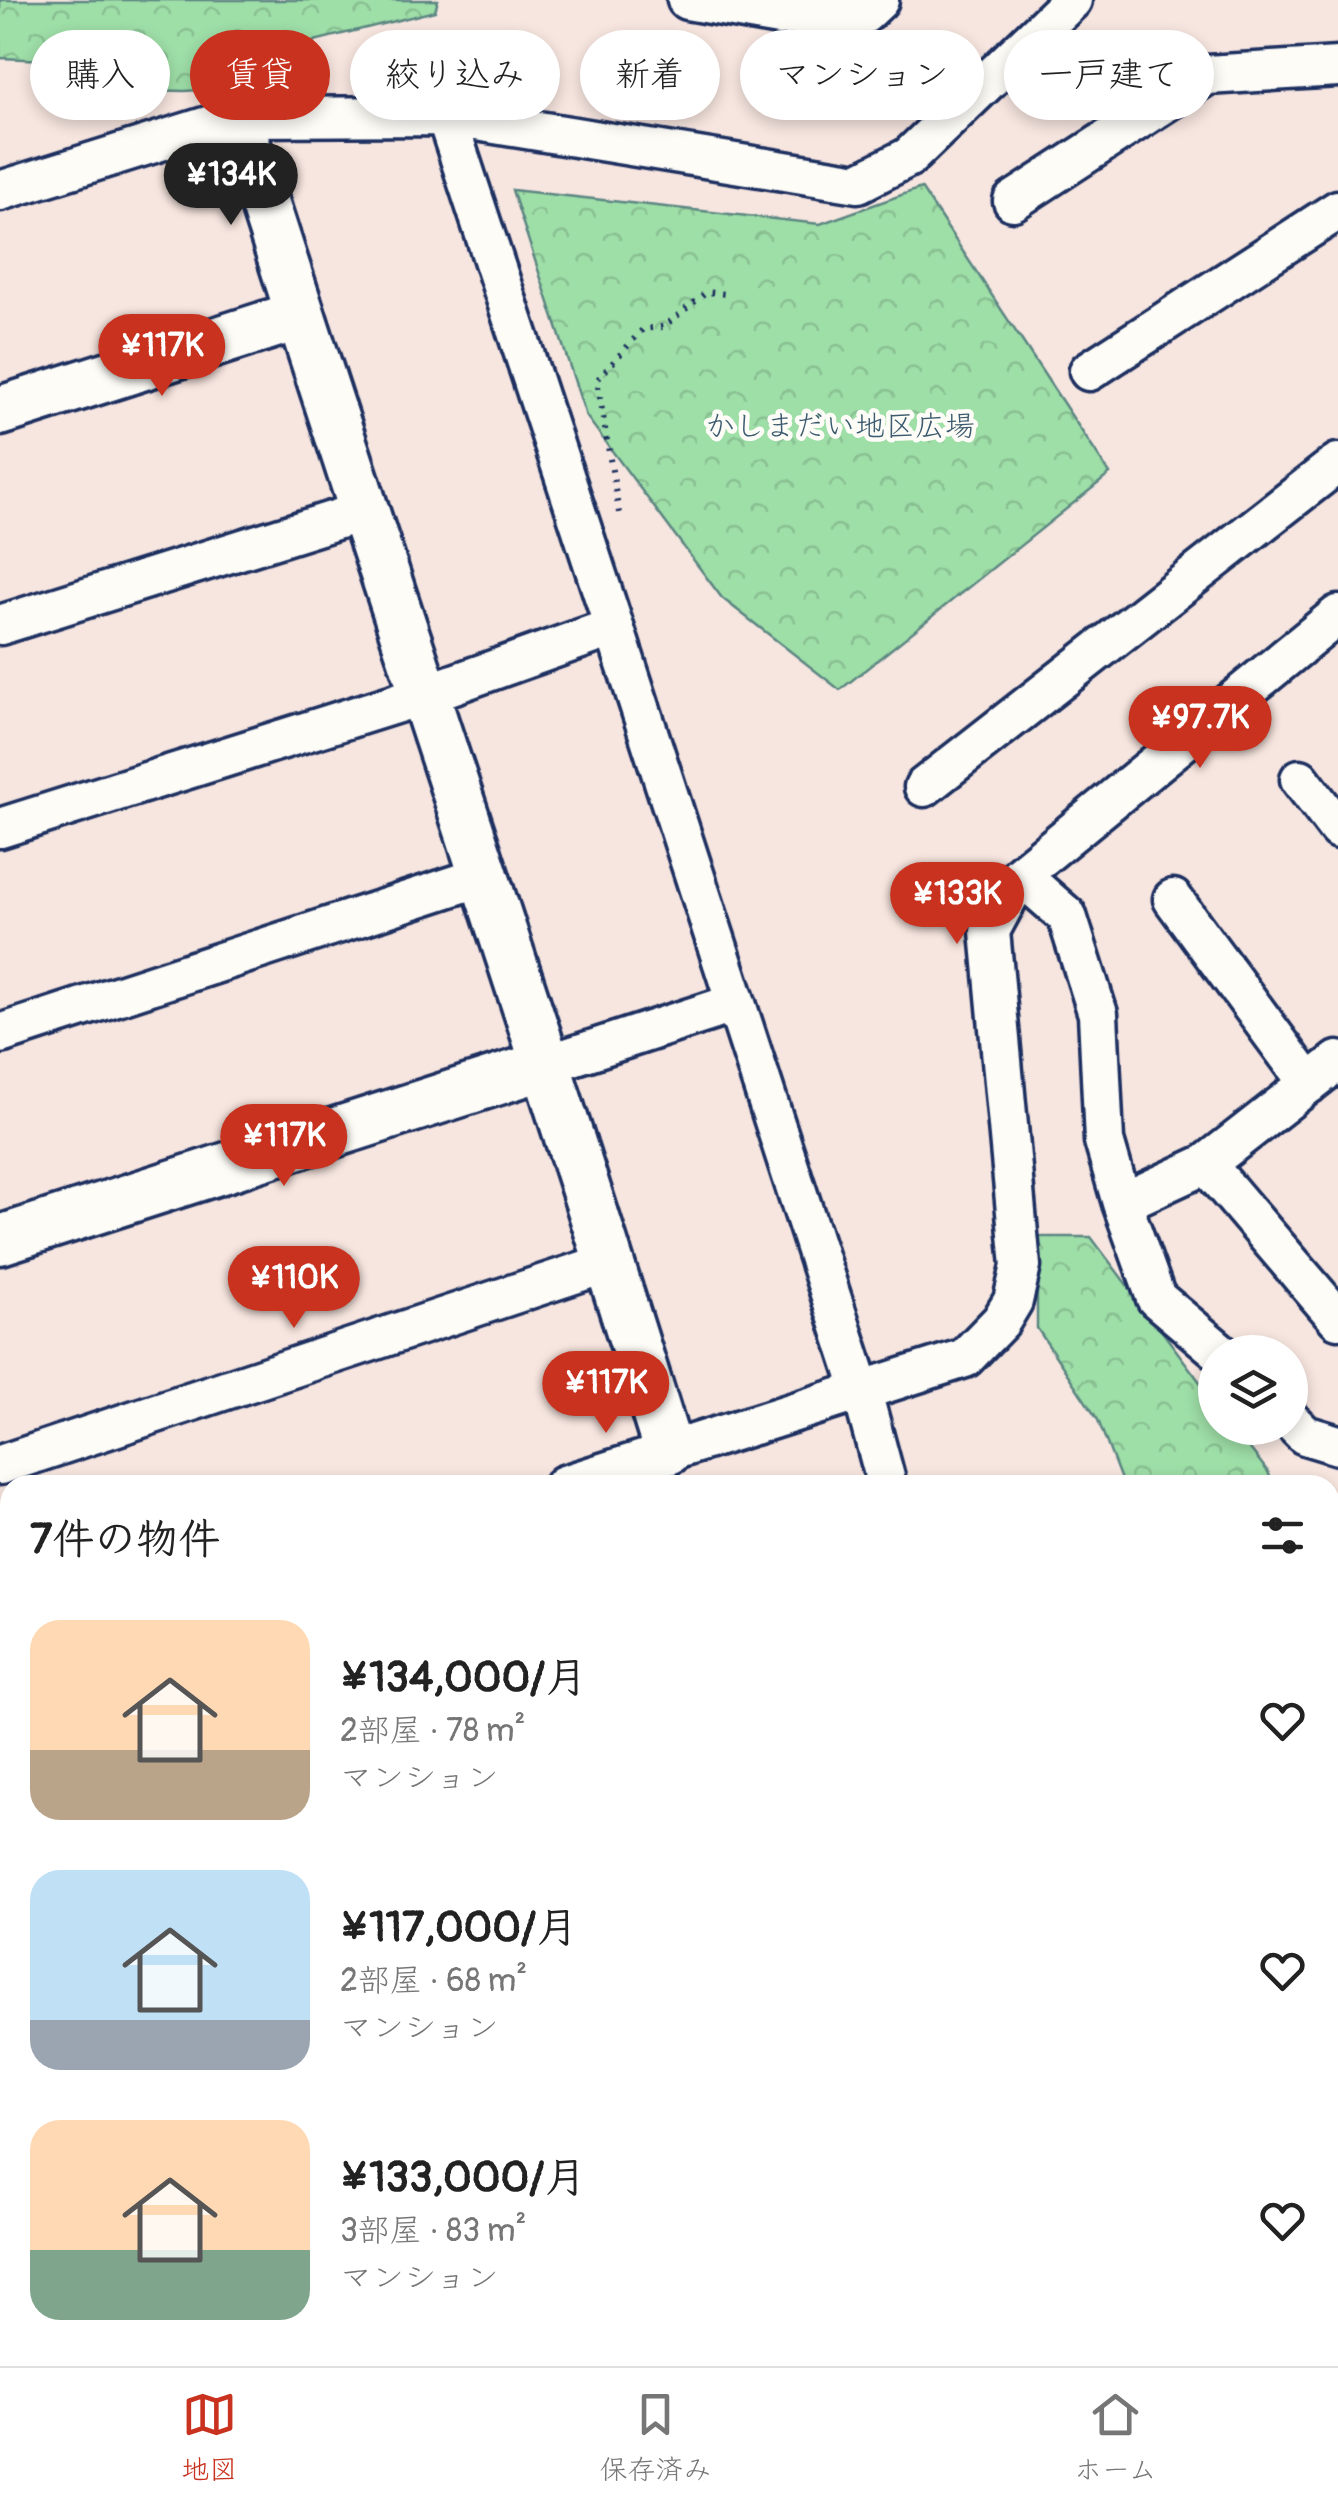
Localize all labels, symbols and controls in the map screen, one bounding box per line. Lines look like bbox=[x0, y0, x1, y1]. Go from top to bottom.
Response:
chip: 購入 bbox=[30, 30, 170, 120]
chip: 賃貸 bbox=[190, 30, 330, 120]
chip: 絞り込み bbox=[350, 30, 560, 120]
chip: 新着 bbox=[580, 30, 720, 120]
chip: マンション bbox=[740, 30, 984, 120]
chip: 一戸建て bbox=[1004, 30, 1214, 120]
pin: ¥134K bbox=[161, 143, 301, 228]
text: ¥134K bbox=[186, 155, 276, 195]
pin: ¥117K bbox=[92, 314, 232, 399]
text: ¥117K bbox=[120, 326, 204, 366]
park label: かしまだい地区広場 bbox=[705, 408, 975, 445]
pin: ¥97.7K bbox=[1119, 686, 1281, 771]
text: ¥97.7K bbox=[1151, 698, 1249, 738]
pin: ¥133K bbox=[887, 862, 1027, 947]
text: ¥133K bbox=[912, 874, 1002, 914]
pin: ¥117K bbox=[214, 1104, 354, 1189]
text: ¥117K bbox=[242, 1116, 326, 1156]
pin: ¥110K bbox=[224, 1246, 364, 1331]
text: ¥110K bbox=[250, 1258, 338, 1298]
map controls bbox=[1198, 1335, 1308, 1445]
button: layers bbox=[1198, 1335, 1308, 1445]
pin: ¥117K bbox=[536, 1351, 676, 1436]
text: ¥117K bbox=[564, 1363, 648, 1403]
icon: filters bbox=[1255, 1508, 1310, 1563]
text: 7件の物件 bbox=[30, 1514, 220, 1566]
text: ¥134,000/月 bbox=[340, 1652, 587, 1704]
icon: home bbox=[110, 1660, 230, 1780]
icon: heart bbox=[1255, 1693, 1310, 1748]
text: 2部屋 · 78 m² bbox=[340, 1711, 525, 1751]
text: マンション bbox=[340, 1758, 499, 1798]
text: ¥117,000/月 bbox=[340, 1902, 578, 1954]
icon: home bbox=[110, 1910, 230, 2030]
icon: heart bbox=[1255, 1943, 1310, 1998]
text: 2部屋 · 68 m² bbox=[340, 1961, 527, 2001]
text: マンション bbox=[340, 2008, 499, 2048]
text: ¥133,000/月 bbox=[340, 2152, 586, 2204]
icon: home bbox=[110, 2160, 230, 2280]
icon: heart bbox=[1255, 2193, 1310, 2248]
text: 3部屋 · 83 m² bbox=[340, 2211, 526, 2251]
text: マンション bbox=[340, 2258, 499, 2298]
tab: 地図 bbox=[181, 2387, 237, 2488]
tab: 保存済み bbox=[600, 2387, 712, 2488]
tab: ホーム bbox=[1074, 2387, 1157, 2488]

